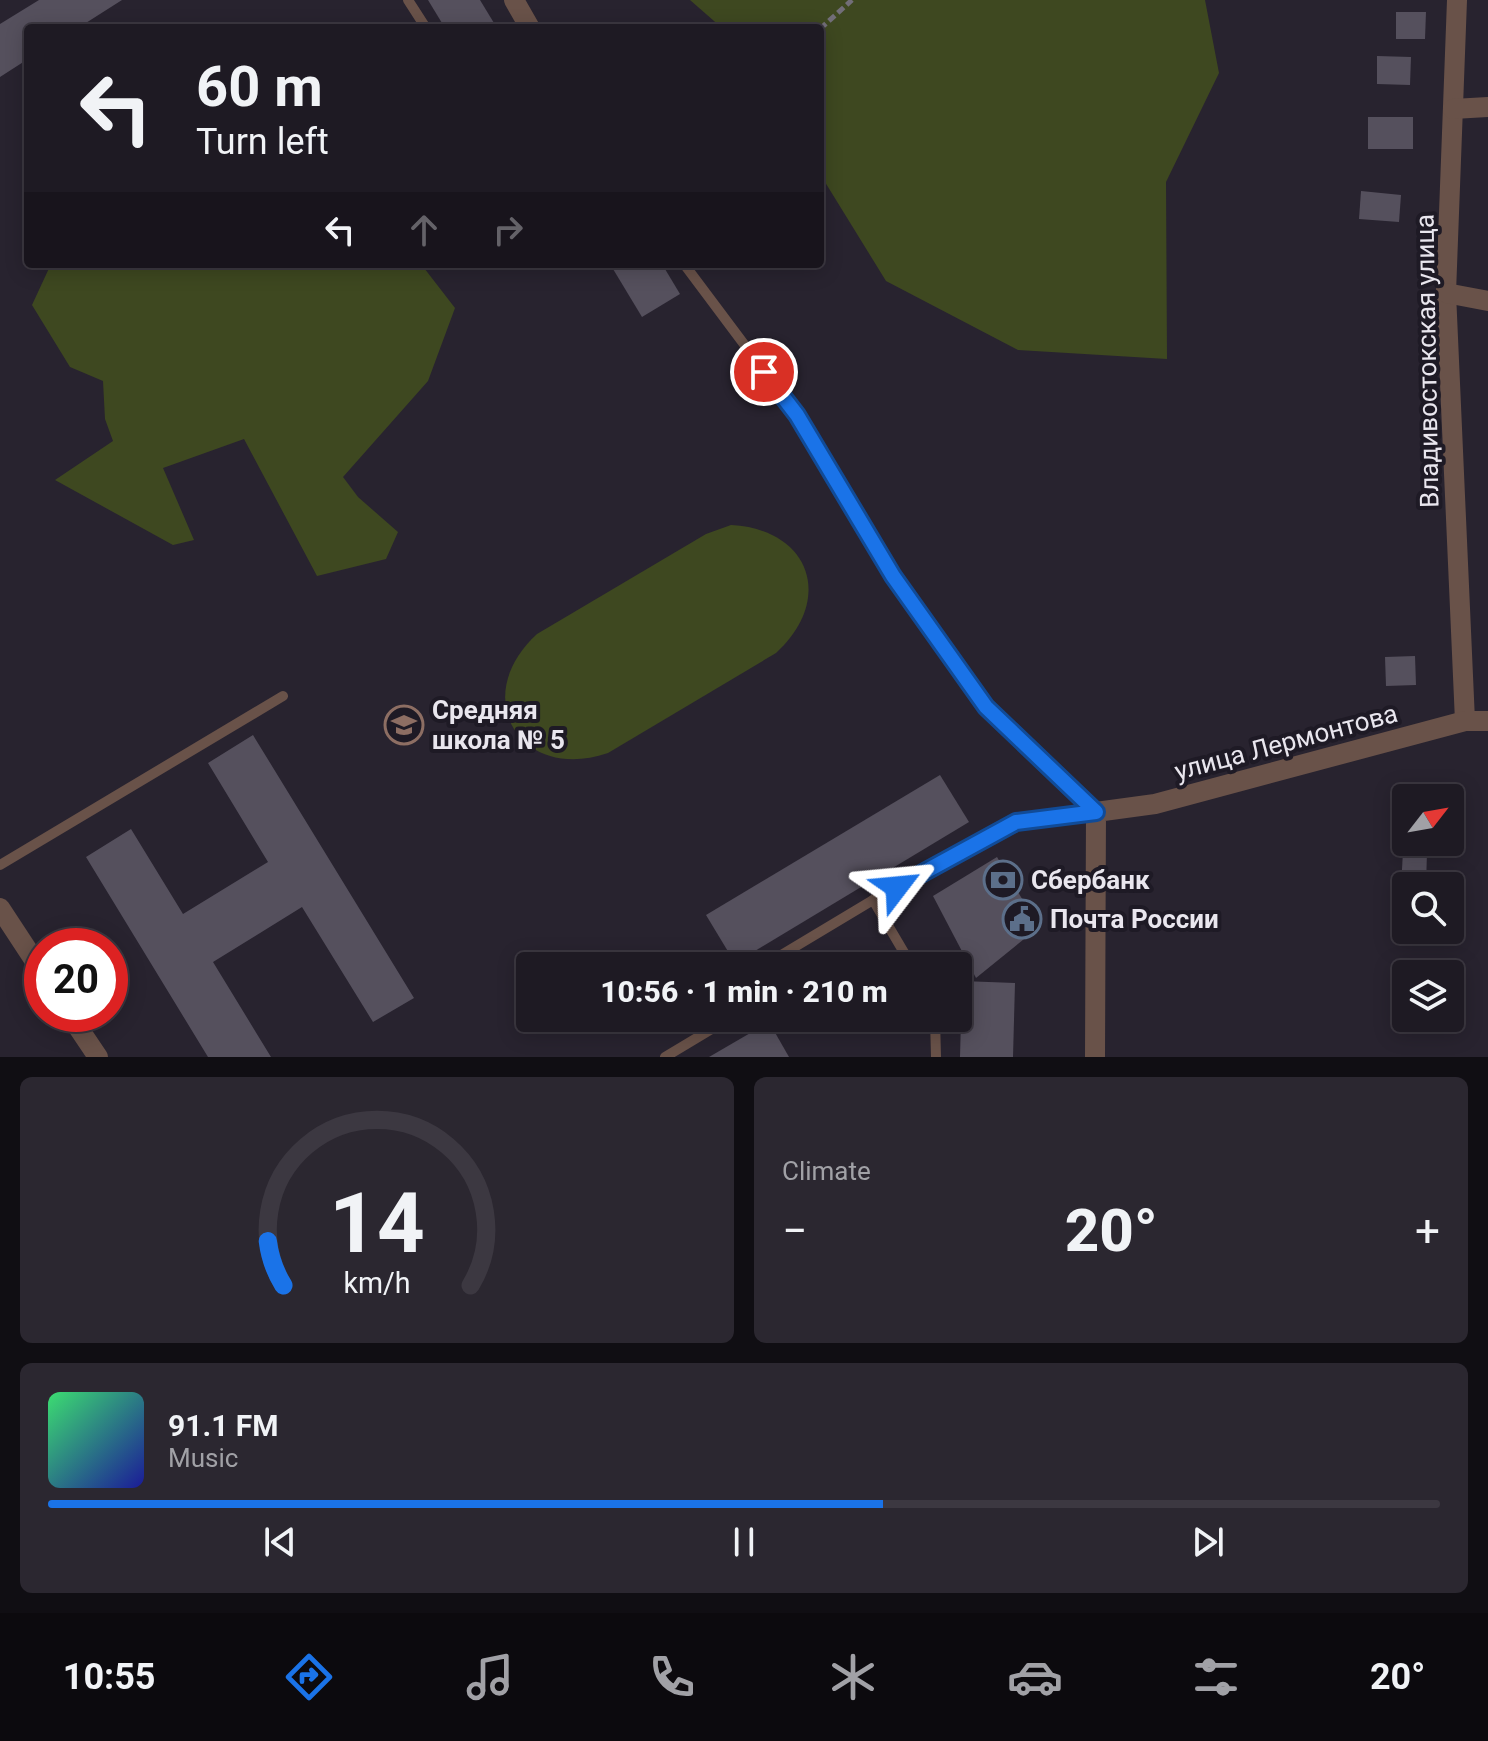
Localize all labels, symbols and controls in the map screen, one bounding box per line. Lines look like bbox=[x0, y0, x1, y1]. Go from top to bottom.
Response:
text: 60 m bbox=[196, 54, 323, 120]
icon: left bbox=[64, 56, 168, 160]
text: Turn left bbox=[196, 121, 329, 163]
icon: left bbox=[318, 208, 362, 252]
icon: ahead bbox=[402, 208, 446, 252]
icon: right bbox=[486, 208, 530, 252]
street label: Владивостокская улица bbox=[1409, 214, 1445, 508]
pin bbox=[730, 338, 798, 406]
icon: arrive bbox=[742, 350, 786, 394]
place label: Средняя школа № 5 bbox=[432, 695, 565, 755]
street label: улица Лермонтова bbox=[1171, 698, 1401, 786]
school or university icon: Средняя школа № 5 bbox=[383, 704, 425, 746]
north arrow bbox=[1392, 784, 1464, 856]
map controls bbox=[1392, 784, 1464, 1032]
position arrow bbox=[855, 845, 939, 929]
bank icon: Сбербанк bbox=[982, 859, 1024, 901]
place label: Сбербанк bbox=[1031, 865, 1150, 895]
button: search bbox=[1392, 872, 1464, 944]
public building icon: Почта России bbox=[1001, 898, 1043, 940]
place label: Почта России bbox=[1050, 904, 1219, 934]
speed limit sign: 20 bbox=[24, 928, 128, 1032]
button: layers bbox=[1392, 960, 1464, 1032]
text: 10:56 · 1 min · 210 m bbox=[600, 974, 888, 1009]
text: Climate bbox=[782, 1156, 871, 1186]
text: 14 bbox=[329, 1175, 425, 1272]
text: 20° bbox=[1065, 1195, 1158, 1266]
text: − bbox=[782, 1205, 807, 1257]
text: + bbox=[1415, 1205, 1440, 1257]
text: km/h bbox=[343, 1266, 411, 1300]
text: 91.1 FM bbox=[168, 1408, 279, 1443]
text: Music bbox=[168, 1443, 238, 1473]
icon: previous bbox=[258, 1520, 302, 1564]
icon: pause bbox=[722, 1520, 766, 1564]
icon: next bbox=[1186, 1520, 1230, 1564]
icon: directions bbox=[281, 1649, 337, 1705]
icon: music bbox=[462, 1649, 518, 1705]
icon: phone bbox=[644, 1649, 700, 1705]
icon: climate bbox=[825, 1649, 881, 1705]
icon: car bbox=[1007, 1649, 1063, 1705]
icon: filters bbox=[1188, 1649, 1244, 1705]
text: 10:55 bbox=[63, 1656, 156, 1698]
text: 20° bbox=[1370, 1656, 1425, 1698]

